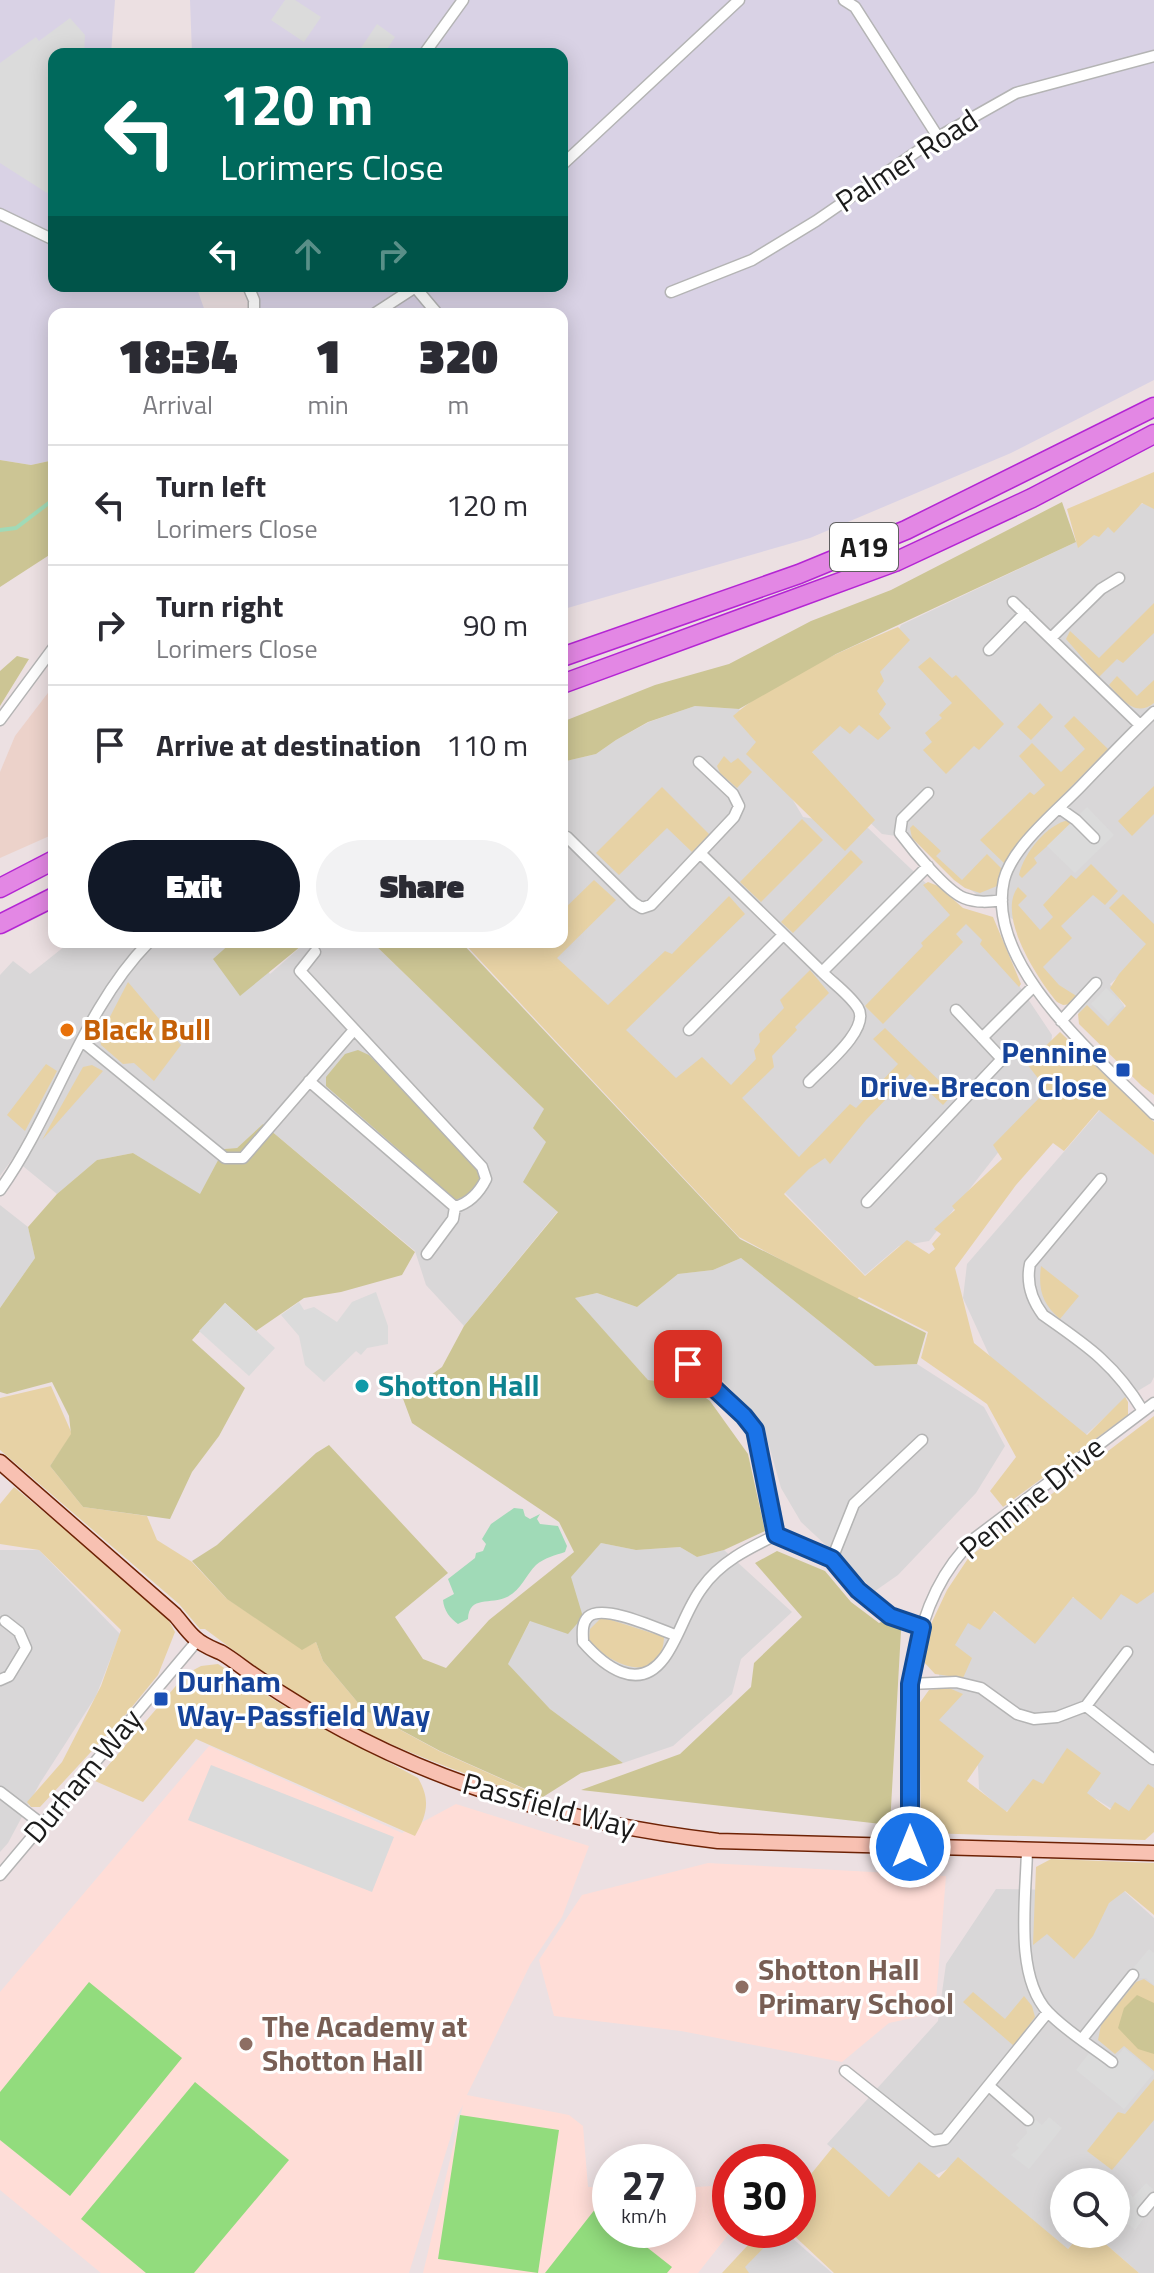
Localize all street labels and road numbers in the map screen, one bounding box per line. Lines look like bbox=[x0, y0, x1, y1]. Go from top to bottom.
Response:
street label: Palmer Road bbox=[826, 97, 987, 224]
road number: A19 bbox=[830, 523, 898, 571]
street label: Pennine Drive bbox=[949, 1424, 1114, 1570]
street label: Durham Way bbox=[12, 1698, 153, 1853]
street label: Passfield Way bbox=[458, 1760, 641, 1850]

